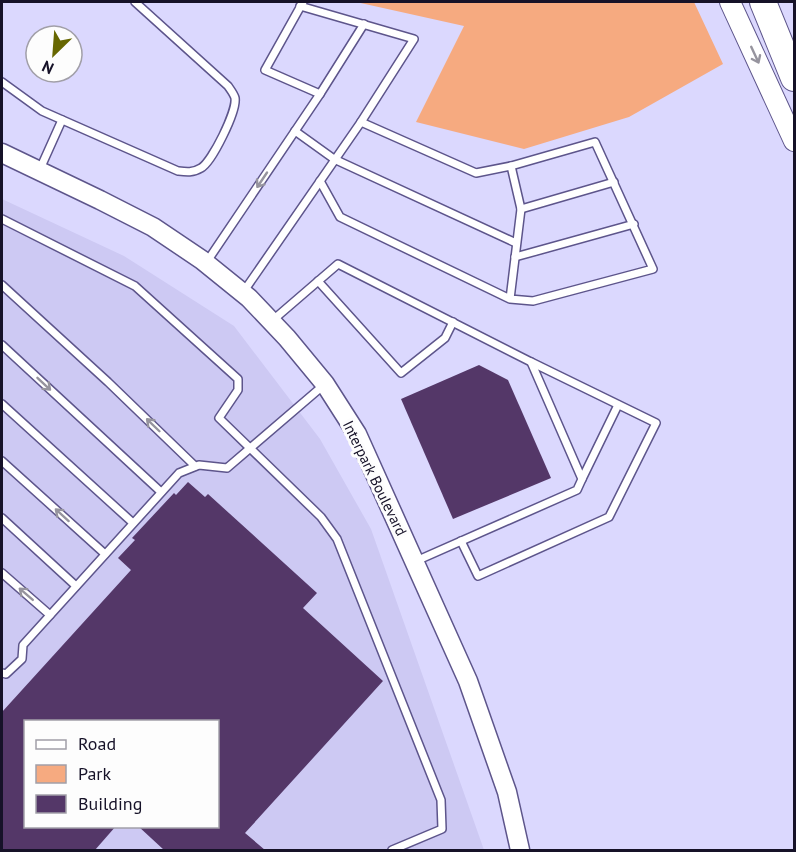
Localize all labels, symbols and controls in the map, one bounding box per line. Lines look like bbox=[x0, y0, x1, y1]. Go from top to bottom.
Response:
north arrow bbox=[24, 24, 84, 84]
one-way arrow bbox=[749, 45, 761, 63]
text: N bbox=[39, 56, 57, 79]
one-way arrow bbox=[256, 171, 268, 188]
one-way arrow bbox=[37, 377, 52, 391]
street label: Interpark Boulevard bbox=[339, 417, 411, 539]
one-way arrow bbox=[145, 418, 160, 433]
one-way arrow bbox=[54, 508, 69, 522]
one-way arrow bbox=[19, 587, 34, 601]
legend bbox=[24, 720, 219, 828]
text: Road bbox=[78, 732, 116, 755]
text: Park bbox=[78, 762, 111, 785]
text: Building bbox=[78, 792, 142, 815]

